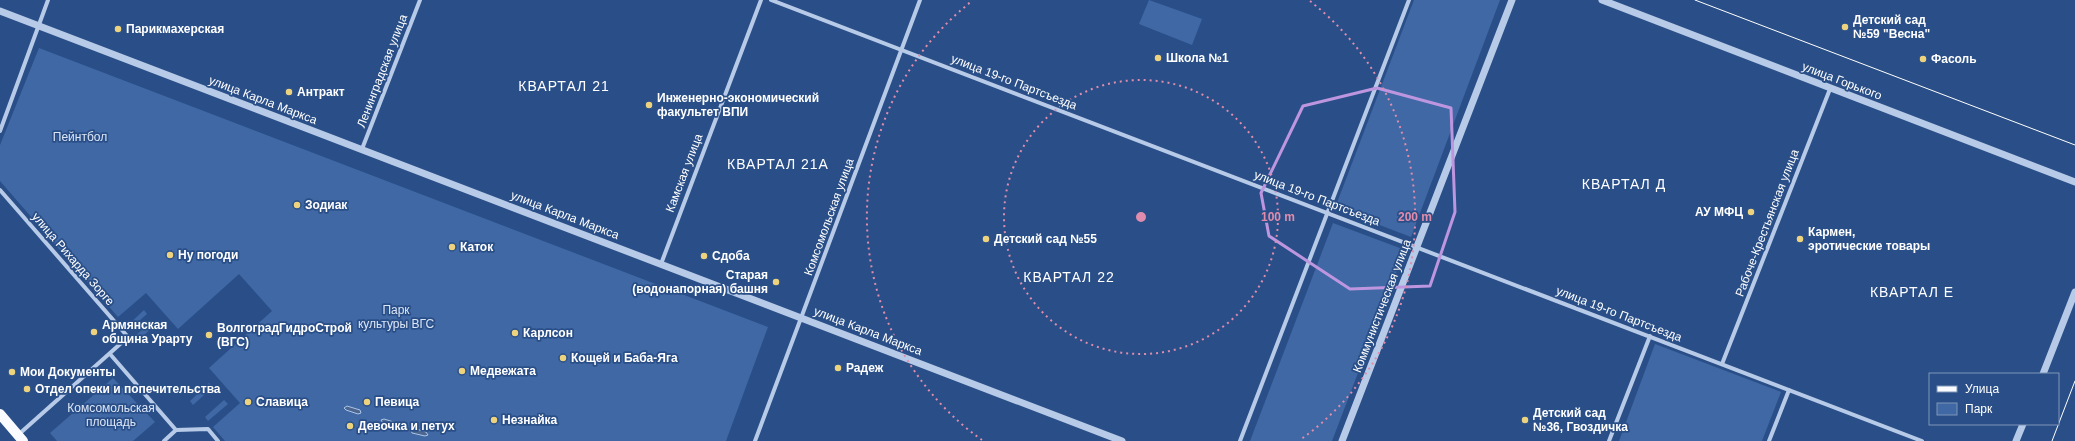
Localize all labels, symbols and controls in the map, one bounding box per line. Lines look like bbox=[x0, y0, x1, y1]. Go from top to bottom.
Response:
street label: Ленинградская улица bbox=[354, 12, 410, 130]
place label: Детский сад №59 "Весна" bbox=[1853, 13, 1930, 41]
place label: Парикмахерская bbox=[126, 22, 224, 36]
marker: Детский сад №59 "Весна" bbox=[1840, 22, 1850, 32]
marker: Парикмахерская bbox=[113, 24, 123, 34]
place label: Школа №1 bbox=[1166, 51, 1229, 65]
street label: улица 19-го Партсъезда bbox=[949, 52, 1079, 113]
place label: Фасоль bbox=[1931, 52, 1977, 66]
marker: Школа №1 bbox=[1153, 53, 1163, 63]
marker: Фасоль bbox=[1918, 54, 1928, 64]
street label: улица Горького bbox=[1800, 59, 1884, 103]
street label: улица Карла Маркса bbox=[207, 73, 319, 127]
district label: КВАРТАЛ 21 bbox=[518, 78, 610, 94]
place label: Антракт bbox=[297, 85, 345, 99]
marker: Антракт bbox=[284, 87, 294, 97]
place label: Инженерно-экономический факультет ВПИ bbox=[657, 91, 819, 119]
marker: Инженерно-экономический факультет ВПИ bbox=[644, 100, 654, 110]
park label: Пейнтбол bbox=[53, 130, 107, 144]
street label: Камская улица bbox=[663, 131, 706, 214]
street label: Рабоче-Крестьянская улица bbox=[1732, 147, 1802, 299]
district label: КВАРТАЛ 21А bbox=[727, 156, 829, 172]
street label: Комсомольская улица bbox=[801, 156, 857, 277]
street label: улица 19-го Партсъезда bbox=[1252, 168, 1382, 229]
district label: КВАРТАЛ Д bbox=[1582, 176, 1666, 192]
street label: улица Карла Маркса bbox=[509, 188, 621, 242]
place label: Зодиак bbox=[305, 198, 348, 212]
marker: Зодиак bbox=[292, 200, 302, 210]
place label: АУ МФЦ bbox=[1695, 205, 1743, 219]
marker: АУ МФЦ bbox=[1746, 207, 1756, 217]
street label: улица Рихарда Зорге bbox=[29, 210, 117, 309]
centre of rings bbox=[1134, 210, 1148, 224]
text: 100 m bbox=[1261, 210, 1295, 224]
text: 200 m bbox=[1398, 210, 1432, 224]
place label: Кармен, эротические товары bbox=[1808, 225, 1930, 253]
place label: Детский сад №55 bbox=[994, 232, 1097, 246]
marker: Детский сад №55 bbox=[981, 234, 991, 244]
marker: Кармен, эротические товары bbox=[1795, 234, 1805, 244]
street label: Коммунистическая улица bbox=[1350, 237, 1414, 375]
place label: Каток bbox=[460, 240, 494, 254]
marker: Каток bbox=[447, 242, 457, 252]
place label: Ну погоди bbox=[178, 248, 238, 262]
place label: Сдоба bbox=[712, 249, 750, 263]
marker: Ну погоди bbox=[165, 250, 175, 260]
marker: Сдоба bbox=[699, 251, 709, 261]
place label: Старая (водонапорная) башня bbox=[632, 268, 768, 296]
district label: КВАРТАЛ 22 bbox=[1023, 269, 1115, 285]
marker: Старая (водонапорная) башня bbox=[771, 277, 781, 287]
street label: улица 19-го Партсъезда bbox=[1554, 284, 1684, 345]
district label: КВАРТАЛ Е bbox=[1870, 284, 1954, 300]
park label: Парк культуры ВГС bbox=[358, 303, 434, 331]
street label: улица Карла Маркса bbox=[812, 304, 924, 358]
place label: Армянская община Урарту bbox=[102, 318, 193, 346]
place label: ВолгоградГидроСтрой (ВГС) bbox=[217, 321, 352, 349]
place label: Карлсон bbox=[523, 326, 573, 340]
marker: Армянская община Урарту bbox=[89, 327, 99, 337]
marker: Карлсон bbox=[510, 328, 520, 338]
marker: ВолгоградГидроСтрой (ВГС) bbox=[204, 330, 214, 340]
place label: Кощей и Баба-Яга bbox=[571, 351, 678, 365]
marker: Кощей и Баба-Яга bbox=[558, 353, 568, 363]
place label: Радеж bbox=[846, 361, 884, 375]
marker: Радеж bbox=[833, 363, 843, 373]
place label: Медвежата bbox=[470, 364, 536, 378]
place label: Мои Документы bbox=[20, 365, 116, 379]
marker: Медвежата bbox=[457, 366, 467, 376]
marker: Мои Документы bbox=[7, 367, 17, 377]
legend bbox=[1929, 373, 2059, 425]
place label: Отдел опеки и попечительства bbox=[35, 382, 221, 396]
text: Улица bbox=[1965, 382, 1999, 396]
marker: Отдел опеки и попечительства bbox=[22, 384, 32, 394]
place label: Славица bbox=[256, 395, 308, 409]
place label: Певица bbox=[375, 395, 420, 409]
marker: Славица bbox=[243, 397, 253, 407]
marker: Певица bbox=[362, 397, 372, 407]
park label: Комсомольская площадь bbox=[67, 401, 155, 429]
text: Парк bbox=[1965, 402, 1993, 416]
place label: Детский сад №36, Гвоздичка bbox=[1533, 406, 1628, 434]
place label: Незнайка bbox=[502, 413, 558, 427]
marker: Незнайка bbox=[489, 415, 499, 425]
marker: Детский сад №36, Гвоздичка bbox=[1520, 415, 1530, 425]
place label: Девочка и петух bbox=[358, 419, 455, 433]
marker: Девочка и петух bbox=[345, 421, 355, 431]

